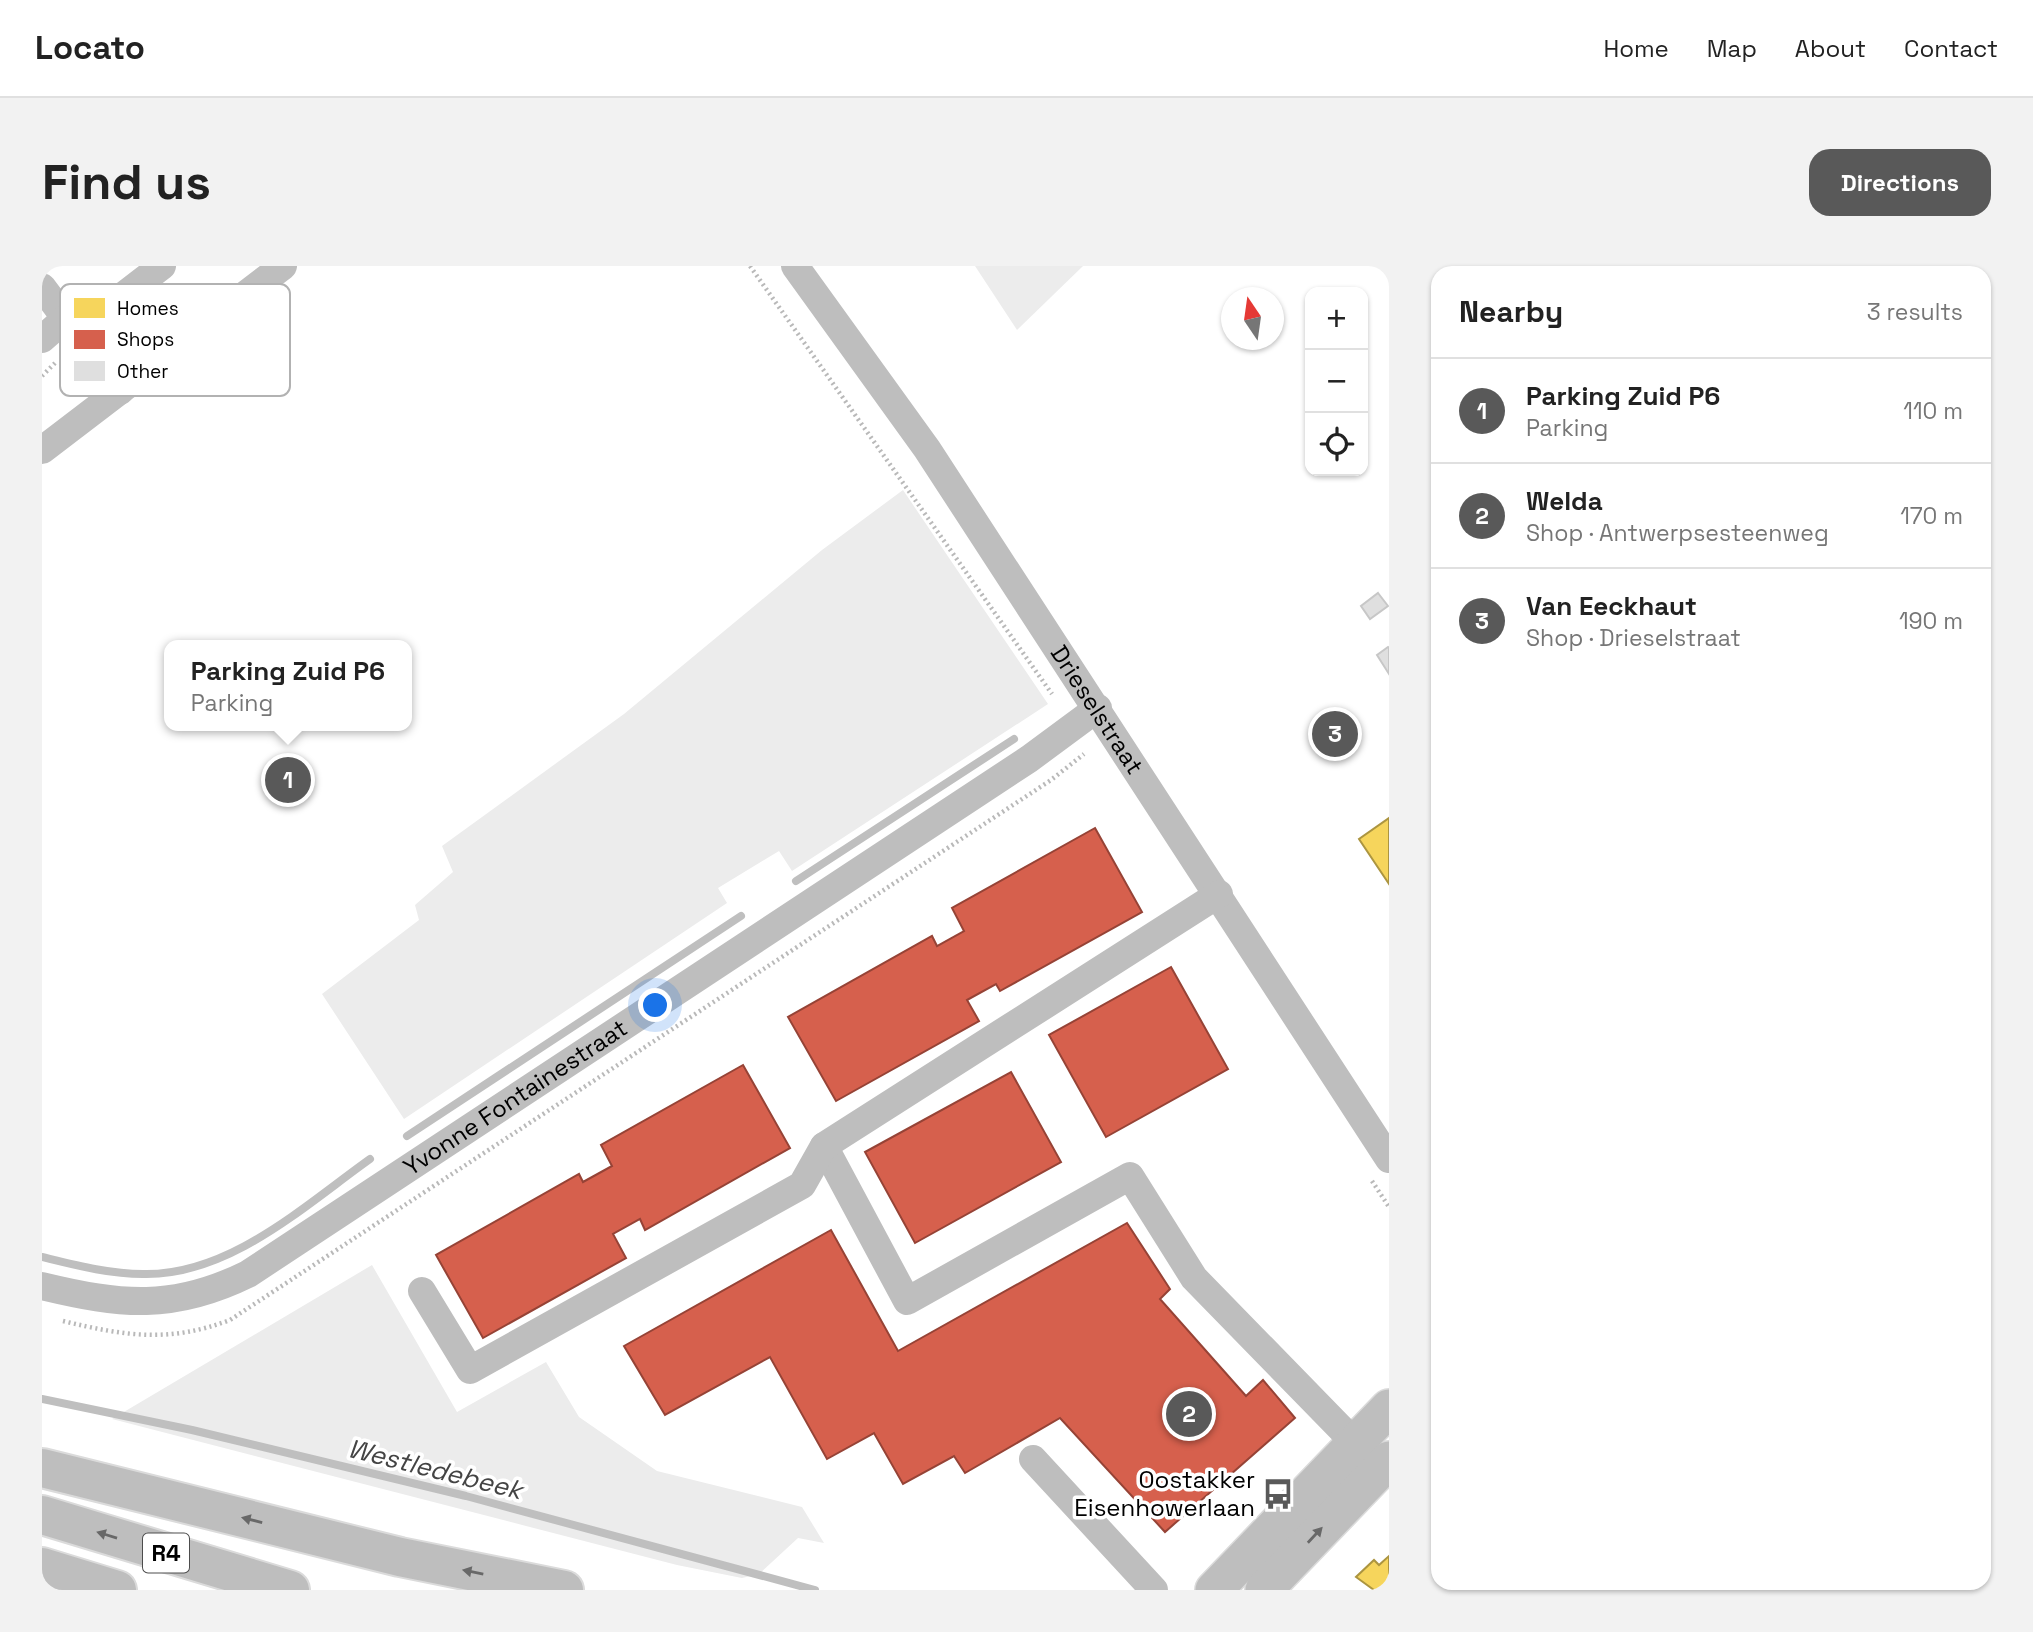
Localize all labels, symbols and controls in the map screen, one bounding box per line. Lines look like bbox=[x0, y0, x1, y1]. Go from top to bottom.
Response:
text: Locato bbox=[35, 27, 145, 69]
text: Home bbox=[1603, 33, 1669, 64]
text: Map bbox=[1707, 33, 1757, 64]
text: About bbox=[1795, 33, 1866, 64]
text: Contact bbox=[1904, 33, 1998, 64]
button: Directions bbox=[1809, 149, 1991, 216]
text: Find us bbox=[42, 151, 211, 213]
legend bbox=[60, 284, 290, 396]
north arrow bbox=[1221, 287, 1284, 350]
map controls bbox=[1305, 287, 1368, 476]
button: + bbox=[1305, 287, 1368, 350]
text: Nearby bbox=[1459, 292, 1563, 331]
text: Homes bbox=[117, 296, 179, 321]
text: 3 results bbox=[1867, 297, 1963, 327]
text: Shops bbox=[117, 327, 174, 352]
button: − bbox=[1305, 350, 1368, 413]
text: Other bbox=[117, 359, 169, 384]
text: Parking Zuid P6 bbox=[1526, 379, 1720, 413]
text: 1 bbox=[1477, 396, 1487, 426]
text: 110 m bbox=[1903, 396, 1963, 426]
button: locate bbox=[1305, 413, 1368, 476]
text: Parking bbox=[1526, 413, 1608, 443]
text: Welda bbox=[1526, 484, 1603, 518]
text: 2 bbox=[1475, 501, 1489, 531]
text: 170 m bbox=[1900, 501, 1963, 531]
text: Shop · Antwerpsesteenweg bbox=[1526, 518, 1829, 548]
text: Van Eeckhaut bbox=[1526, 589, 1697, 623]
text: 3 bbox=[1475, 606, 1489, 636]
text: 190 m bbox=[1899, 606, 1963, 636]
text: Shop · Drieselstraat bbox=[1526, 623, 1741, 653]
street label: Drieselstraat bbox=[1044, 639, 1151, 780]
popup bbox=[164, 640, 412, 731]
text: Parking Zuid P6 bbox=[191, 654, 385, 688]
text: Parking bbox=[191, 688, 273, 718]
pin: 3 bbox=[1312, 708, 1358, 760]
pin: 1 bbox=[265, 754, 311, 806]
your location bbox=[638, 988, 672, 1022]
street label: Yvonne Fontainestraat bbox=[397, 1012, 633, 1182]
pin: 2 bbox=[1166, 1388, 1212, 1440]
water label: Westledebeek bbox=[344, 1431, 529, 1508]
place label: Oostakker Eisenhowerlaan bbox=[1074, 1464, 1255, 1523]
bus stop icon: Oostakker Eisenhowerlaan bbox=[1261, 1477, 1295, 1511]
one-way arrow bbox=[241, 1514, 263, 1525]
one-way arrow bbox=[1307, 1527, 1323, 1544]
one-way arrow bbox=[96, 1529, 117, 1539]
road number: R4 bbox=[143, 1534, 189, 1572]
one-way arrow bbox=[462, 1566, 484, 1577]

